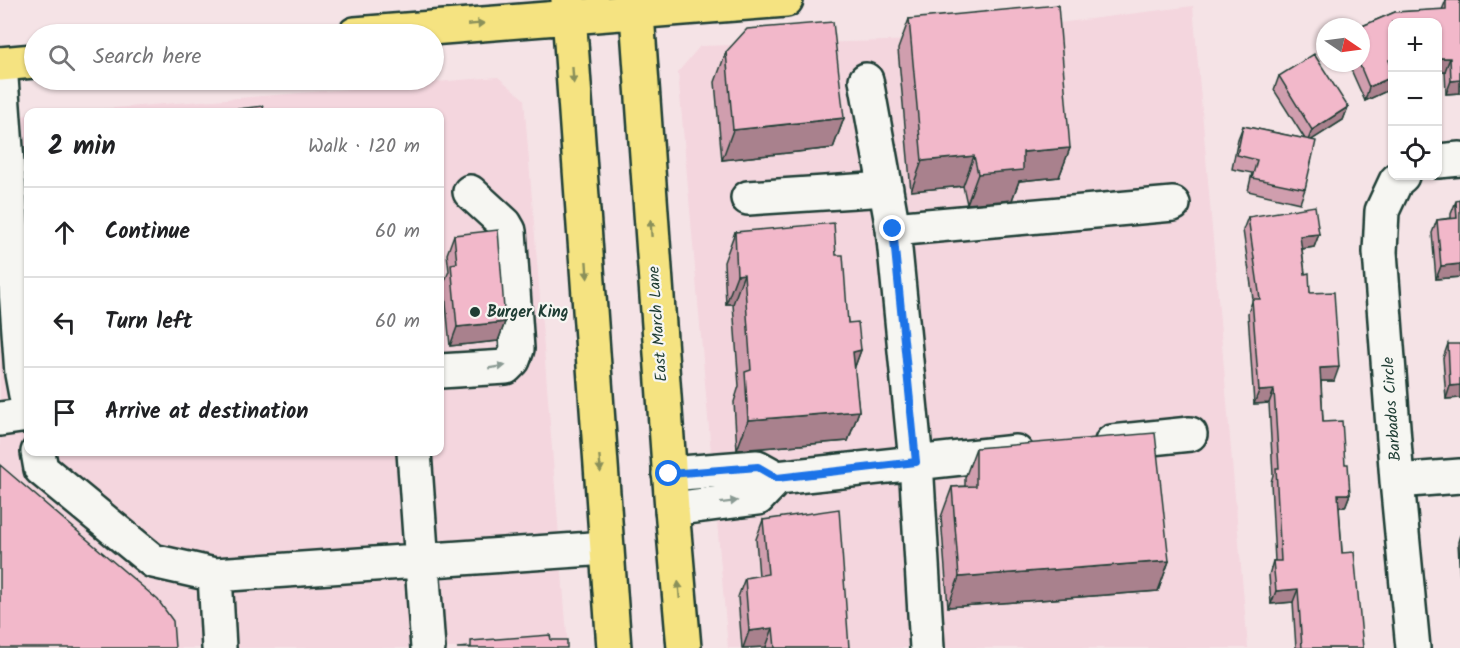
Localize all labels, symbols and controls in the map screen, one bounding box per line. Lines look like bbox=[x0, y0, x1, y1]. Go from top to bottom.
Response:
north arrow bbox=[1316, 18, 1370, 72]
map controls bbox=[1388, 18, 1442, 180]
button: + bbox=[1388, 18, 1442, 72]
one-way arrow bbox=[466, 20, 485, 29]
search box bbox=[24, 24, 444, 90]
text: Search here bbox=[93, 40, 201, 75]
icon: search bbox=[45, 41, 78, 74]
one-way arrow bbox=[569, 66, 578, 85]
button: − bbox=[1388, 72, 1442, 126]
text: 2 min bbox=[48, 126, 116, 168]
button: locate bbox=[1388, 126, 1442, 180]
text: Walk · 120 m bbox=[308, 131, 420, 163]
text: Continue bbox=[105, 215, 190, 250]
route end bbox=[879, 215, 905, 241]
icon: ahead bbox=[48, 216, 81, 249]
text: 60 m bbox=[375, 216, 420, 248]
one-way arrow bbox=[647, 218, 656, 237]
one-way arrow bbox=[582, 260, 592, 279]
street label: East March Lane bbox=[641, 265, 675, 383]
place label: Burger King bbox=[487, 300, 568, 325]
text: Turn left bbox=[105, 305, 192, 340]
marker: Burger King bbox=[468, 305, 482, 319]
icon: left bbox=[48, 306, 81, 339]
text: 60 m bbox=[375, 306, 420, 338]
street label: Barbados Circle bbox=[1376, 356, 1408, 462]
one-way arrow bbox=[488, 362, 507, 371]
text: Arrive at destination bbox=[105, 395, 308, 430]
icon: arrive bbox=[48, 396, 81, 429]
one-way arrow bbox=[596, 455, 605, 474]
route start bbox=[655, 460, 681, 486]
one-way arrow bbox=[719, 497, 738, 507]
one-way arrow bbox=[674, 580, 684, 599]

